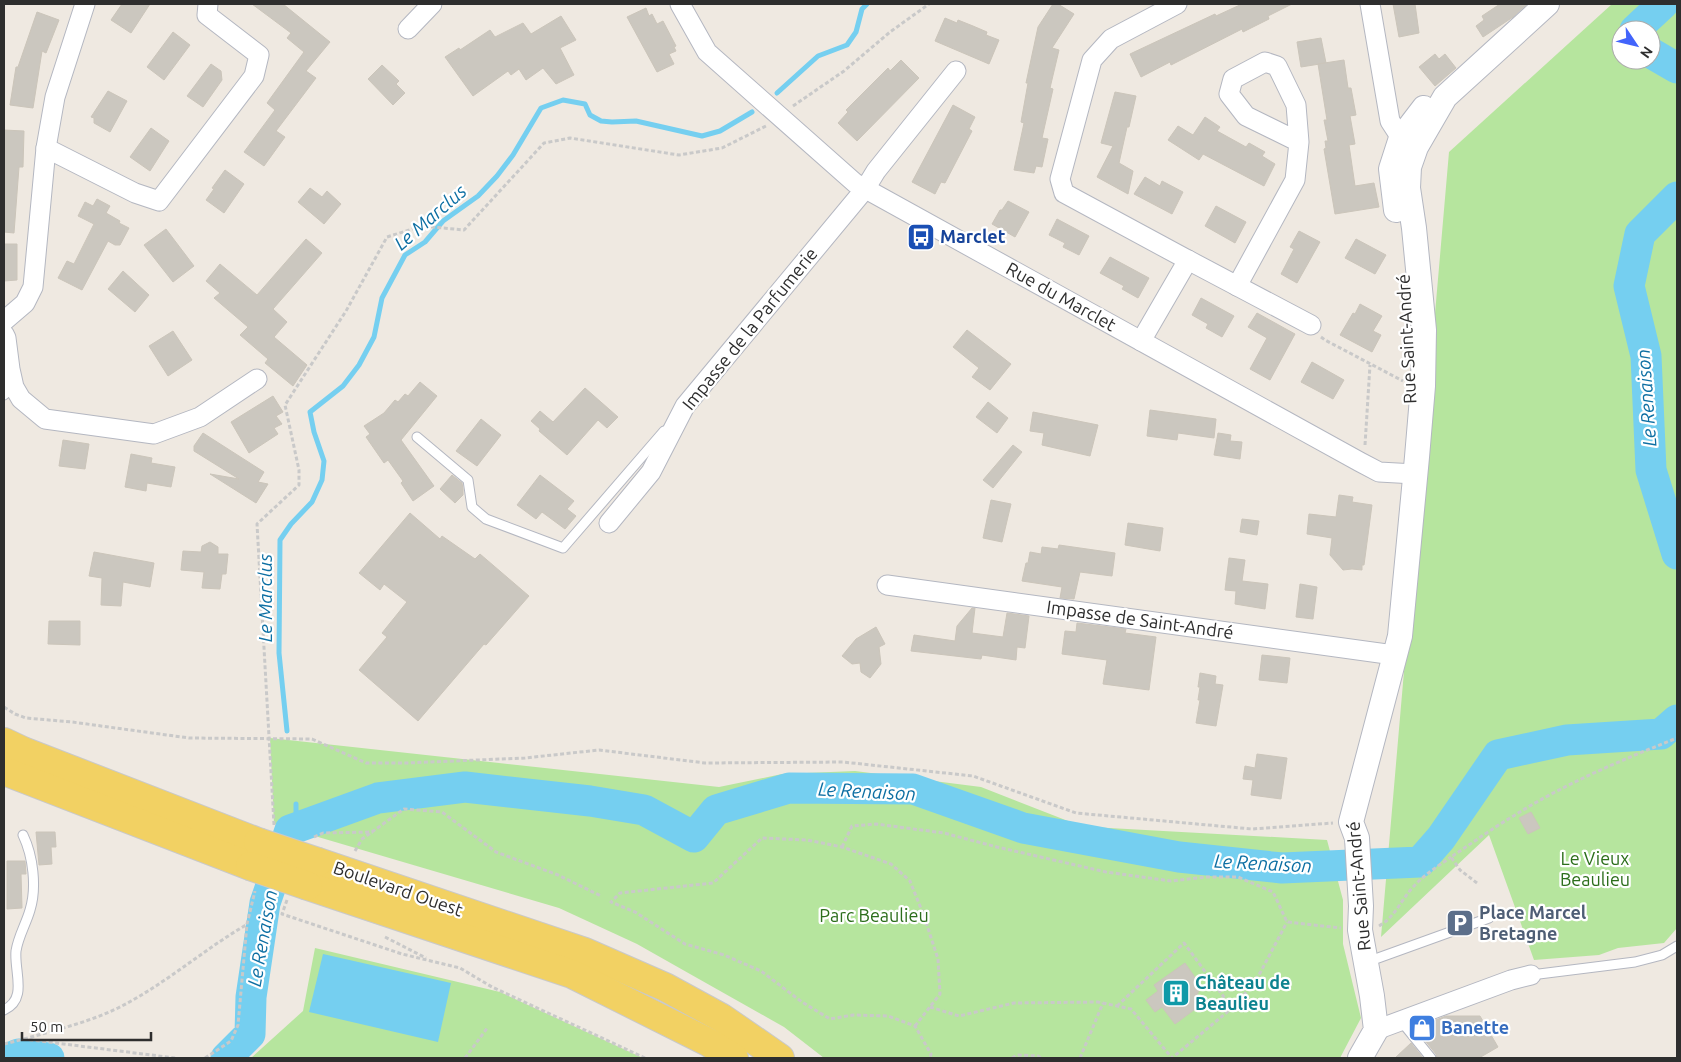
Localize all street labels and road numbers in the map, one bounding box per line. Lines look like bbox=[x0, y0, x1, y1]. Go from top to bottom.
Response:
street label: Impasse de la Parfumerie bbox=[678, 243, 821, 413]
street label: Rue du Marclet bbox=[1003, 258, 1120, 335]
street label: Rue Saint-André bbox=[1393, 274, 1419, 404]
street label: Impasse de Saint-André bbox=[1045, 596, 1235, 642]
street label: Rue Saint-André bbox=[1342, 820, 1374, 952]
street label: Boulevard Ouest bbox=[331, 857, 466, 920]

